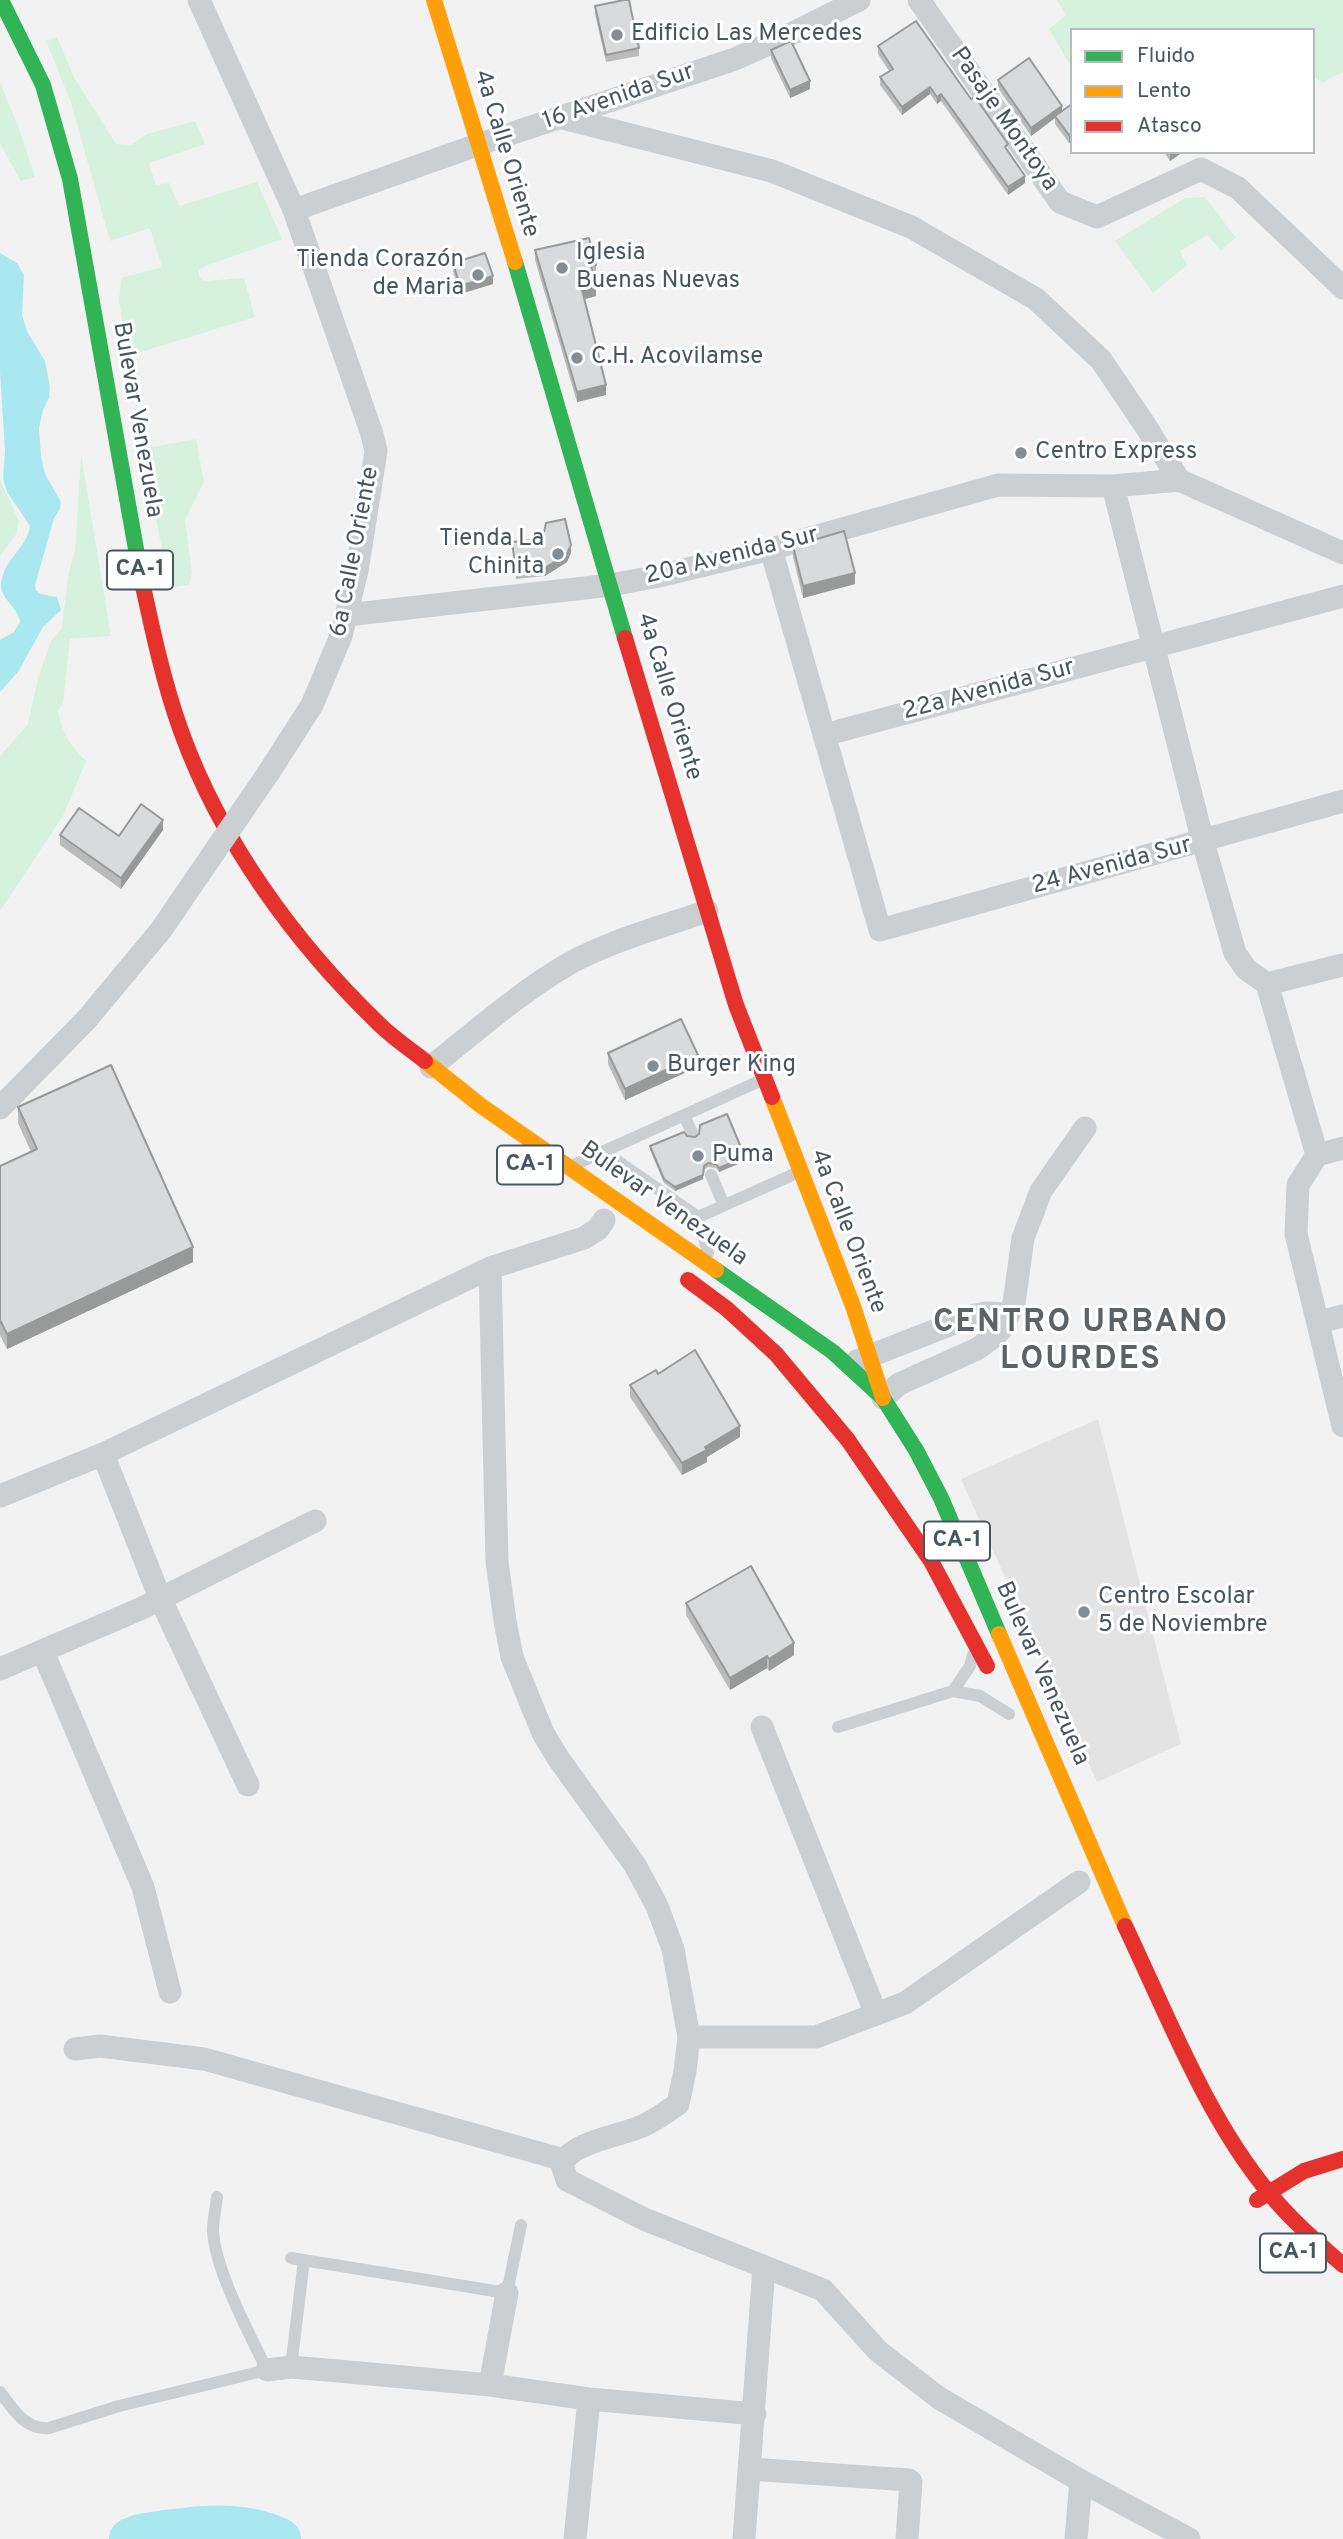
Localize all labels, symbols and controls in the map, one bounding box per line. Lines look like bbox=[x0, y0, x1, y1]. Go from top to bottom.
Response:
place label: Edificio Las Mercedes bbox=[631, 21, 862, 49]
marker: Edificio Las Mercedes bbox=[609, 27, 625, 43]
legend bbox=[1070, 28, 1315, 154]
street label: Pasaje Montoya bbox=[943, 43, 1063, 197]
text: Fluido bbox=[1137, 43, 1195, 70]
street label: 16 Avenida Sur bbox=[540, 59, 698, 137]
street label: 4a Calle Oriente bbox=[466, 67, 544, 241]
text: Lento bbox=[1137, 78, 1191, 105]
text: Atasco bbox=[1137, 113, 1202, 140]
place label: Iglesia Buenas Nuevas bbox=[576, 240, 740, 296]
place label: Tienda Corazón de Maria bbox=[296, 247, 464, 303]
marker: Iglesia Buenas Nuevas bbox=[554, 260, 570, 276]
marker: Tienda Corazón de Maria bbox=[470, 267, 486, 283]
street label: Bulevar Venezuela bbox=[105, 320, 167, 520]
place label: C.H. Acovilamse bbox=[591, 344, 763, 372]
marker: C.H. Acovilamse bbox=[569, 350, 585, 366]
place label: Centro Express bbox=[1035, 439, 1197, 467]
marker: Centro Express bbox=[1013, 445, 1029, 461]
street label: 6a Calle Oriente bbox=[325, 464, 387, 640]
street label: 20a Avenida Sur bbox=[642, 522, 822, 592]
place label: Tienda La Chinita bbox=[439, 526, 544, 582]
marker: Tienda La Chinita bbox=[550, 546, 566, 562]
road number: CA-1 bbox=[107, 550, 173, 590]
street label: 4a Calle Oriente bbox=[629, 610, 707, 784]
street label: 22a Avenida Sur bbox=[900, 654, 1078, 728]
street label: 24 Avenida Sur bbox=[1029, 832, 1195, 902]
place label: Burger King bbox=[667, 1052, 796, 1080]
marker: Burger King bbox=[645, 1058, 661, 1074]
street label: Bulevar Venezuela bbox=[574, 1136, 752, 1274]
place label: Puma bbox=[712, 1142, 774, 1170]
road number: CA-1 bbox=[497, 1146, 563, 1184]
street label: 4a Calle Oriente bbox=[802, 1146, 892, 1318]
marker: Puma bbox=[690, 1148, 706, 1164]
district label: CENTRO URBANO LOURDES bbox=[935, 1306, 1227, 1381]
road number: CA-1 bbox=[924, 1522, 990, 1560]
street label: Bulevar Venezuela bbox=[988, 1578, 1094, 1770]
place label: Centro Escolar 5 de Noviembre bbox=[1098, 1584, 1268, 1640]
marker: Centro Escolar 5 de Noviembre bbox=[1076, 1604, 1092, 1620]
road number: CA-1 bbox=[1260, 2234, 1326, 2272]

